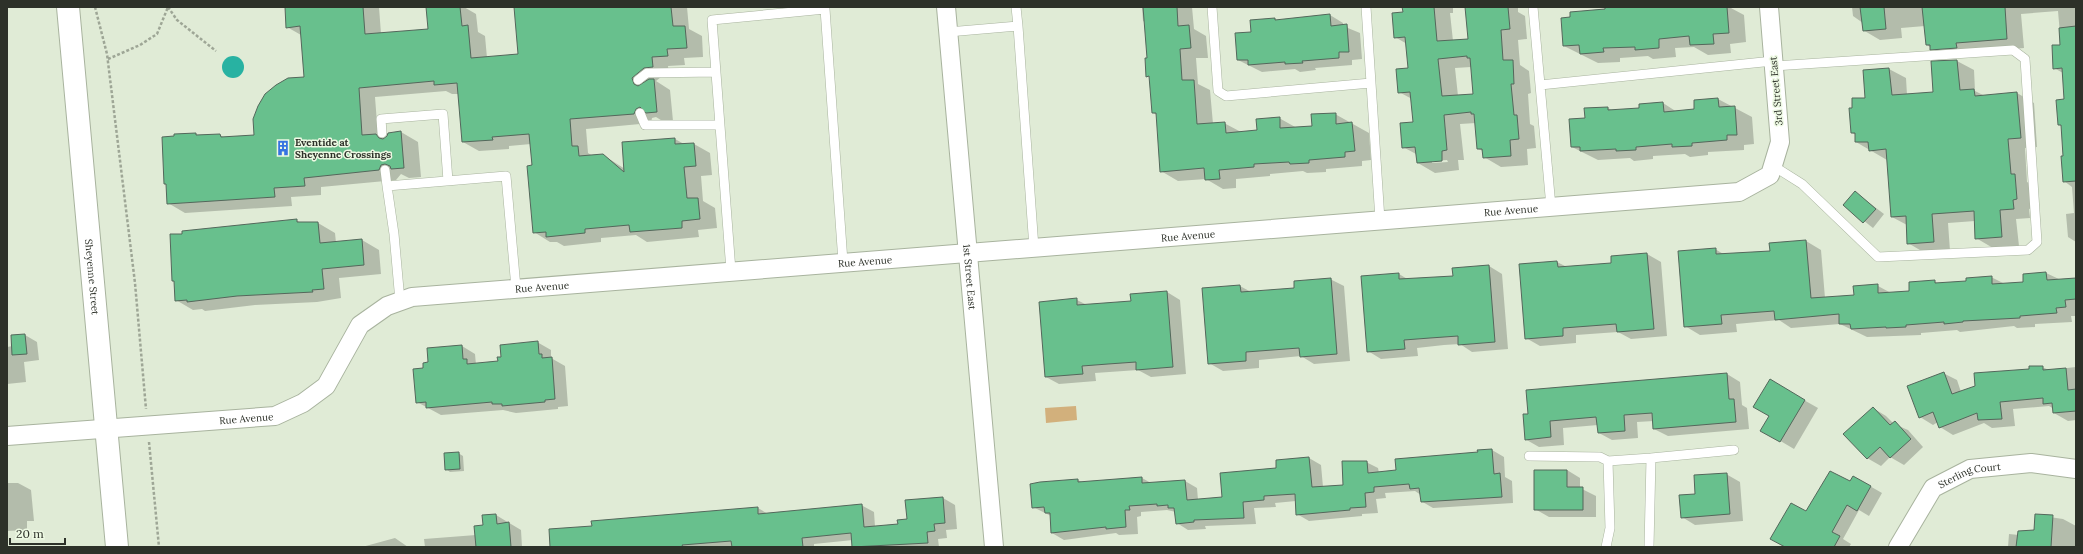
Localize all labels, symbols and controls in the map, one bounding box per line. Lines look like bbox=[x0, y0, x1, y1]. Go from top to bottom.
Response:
street label: 3rd Street East bbox=[1766, 56, 1785, 126]
place label: Eventide at Sheyenne Crossings bbox=[295, 136, 391, 161]
building icon: Eventide at Sheyenne Crossings bbox=[274, 139, 292, 157]
street label: Rue Avenue bbox=[1483, 201, 1539, 219]
street label: Rue Avenue bbox=[1160, 227, 1216, 244]
street label: Sheyenne Street bbox=[83, 238, 102, 316]
street label: 1st Street East bbox=[961, 244, 979, 310]
street label: Rue Avenue bbox=[837, 252, 893, 270]
street label: Rue Avenue bbox=[514, 278, 570, 295]
street label: Rue Avenue bbox=[219, 410, 274, 427]
street label: Sterling Court bbox=[1936, 459, 2001, 491]
scale bar bbox=[10, 520, 65, 546]
text: 20 m bbox=[16, 526, 44, 541]

